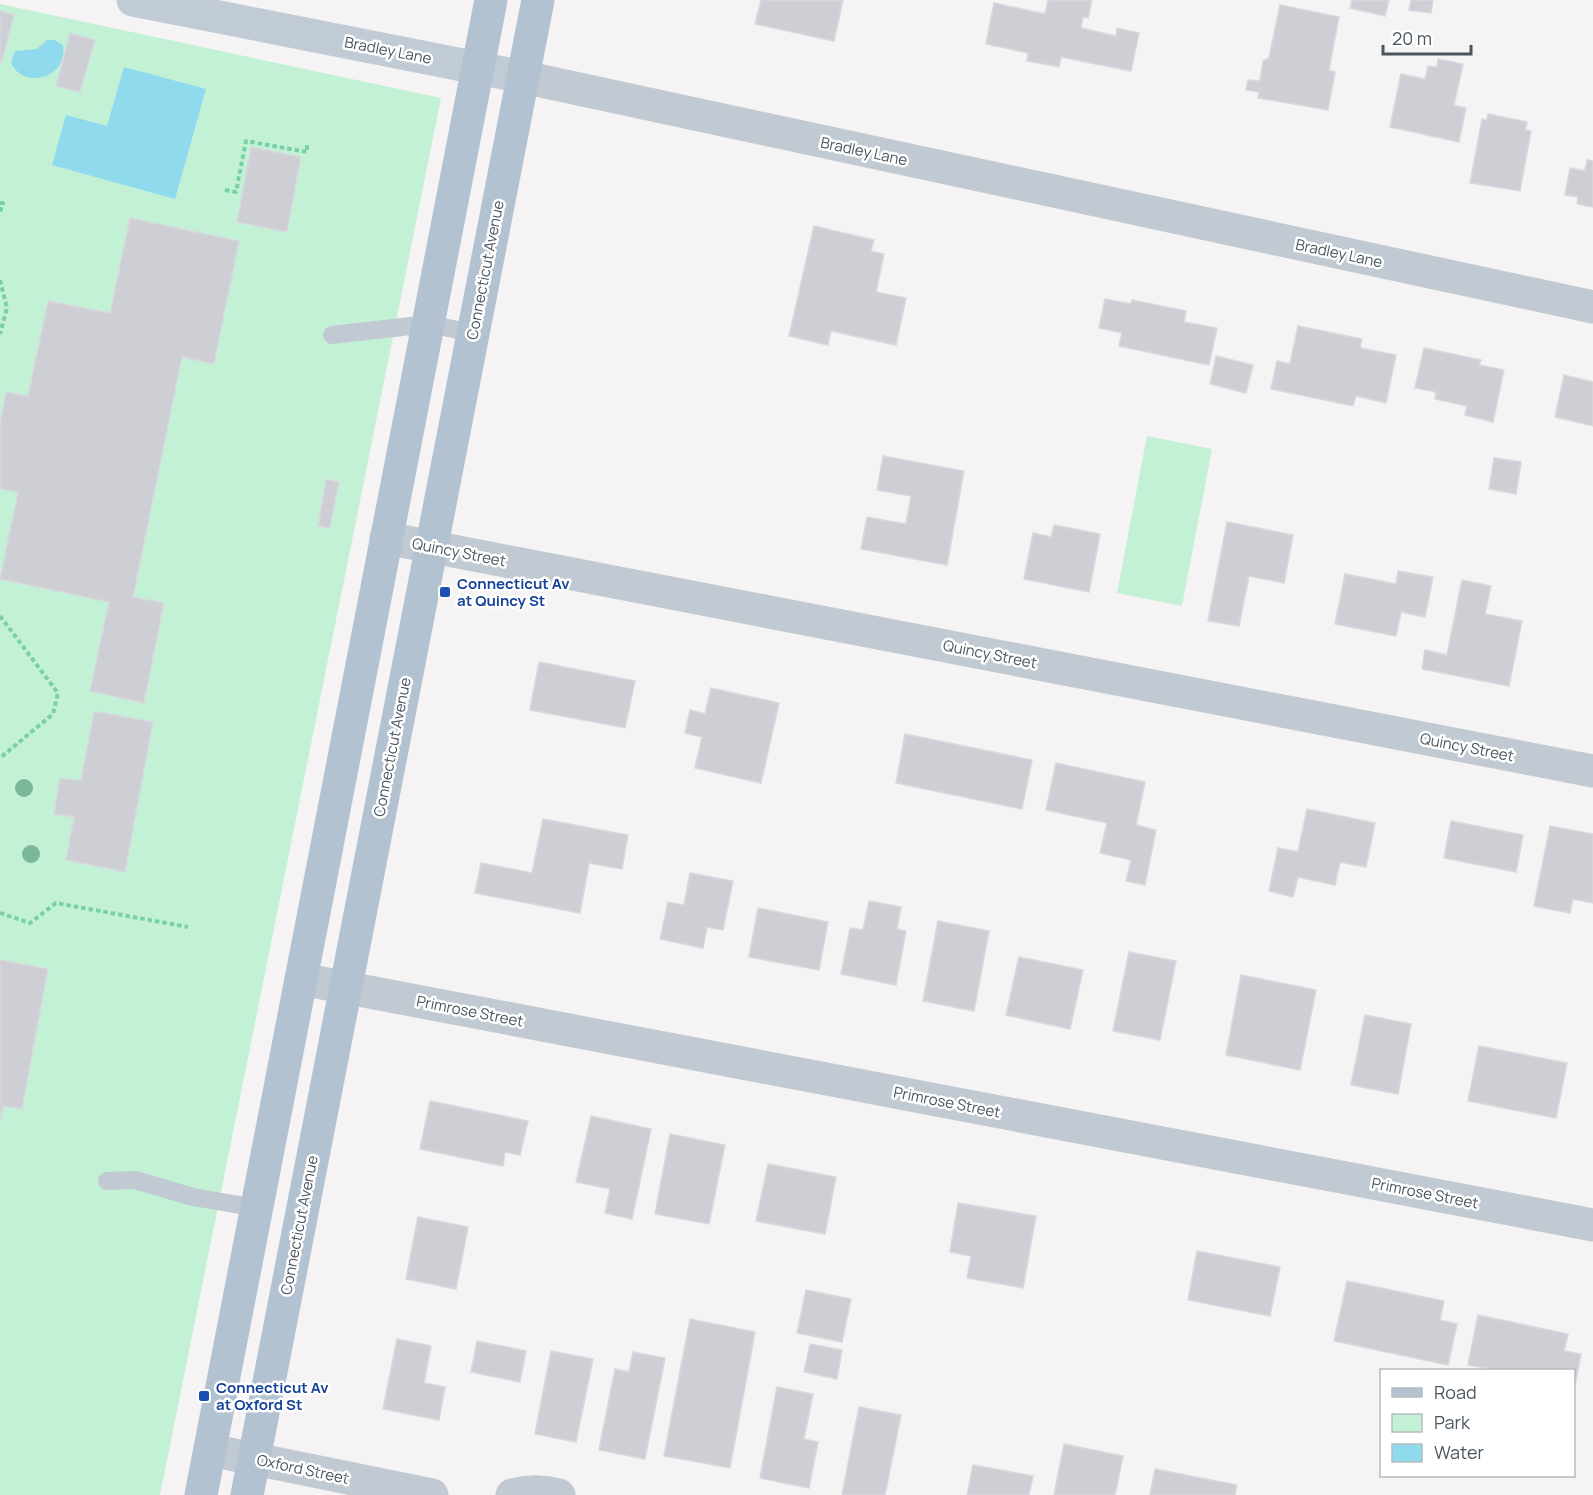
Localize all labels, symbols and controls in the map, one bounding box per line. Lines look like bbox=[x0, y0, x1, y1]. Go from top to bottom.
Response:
scale bar bbox=[1383, 18, 1472, 56]
text: 20 m bbox=[1392, 26, 1432, 50]
street label: Bradley Lane bbox=[343, 31, 434, 69]
street label: Bradley Lane bbox=[819, 132, 910, 170]
street label: Connecticut Avenue bbox=[461, 198, 509, 341]
street label: Bradley Lane bbox=[1294, 234, 1385, 272]
street label: Quincy Street bbox=[410, 533, 508, 571]
place label: Connecticut Av at Quincy St bbox=[457, 573, 570, 611]
marker: Connecticut Av at Quincy St bbox=[438, 585, 452, 599]
street label: Quincy Street bbox=[941, 635, 1039, 673]
street label: Connecticut Avenue bbox=[368, 675, 416, 818]
street label: Quincy Street bbox=[1418, 728, 1516, 766]
street label: Primrose Street bbox=[415, 990, 525, 1032]
street label: Primrose Street bbox=[892, 1081, 1002, 1123]
street label: Connecticut Avenue bbox=[275, 1153, 323, 1296]
street label: Primrose Street bbox=[1370, 1172, 1480, 1214]
legend bbox=[1380, 1369, 1575, 1477]
place label: Connecticut Av at Oxford St bbox=[216, 1377, 329, 1415]
text: Road bbox=[1434, 1380, 1477, 1404]
marker: Connecticut Av at Oxford St bbox=[197, 1389, 211, 1403]
text: Park bbox=[1434, 1410, 1471, 1434]
text: Water bbox=[1434, 1440, 1484, 1464]
street label: Oxford Street bbox=[255, 1449, 351, 1489]

